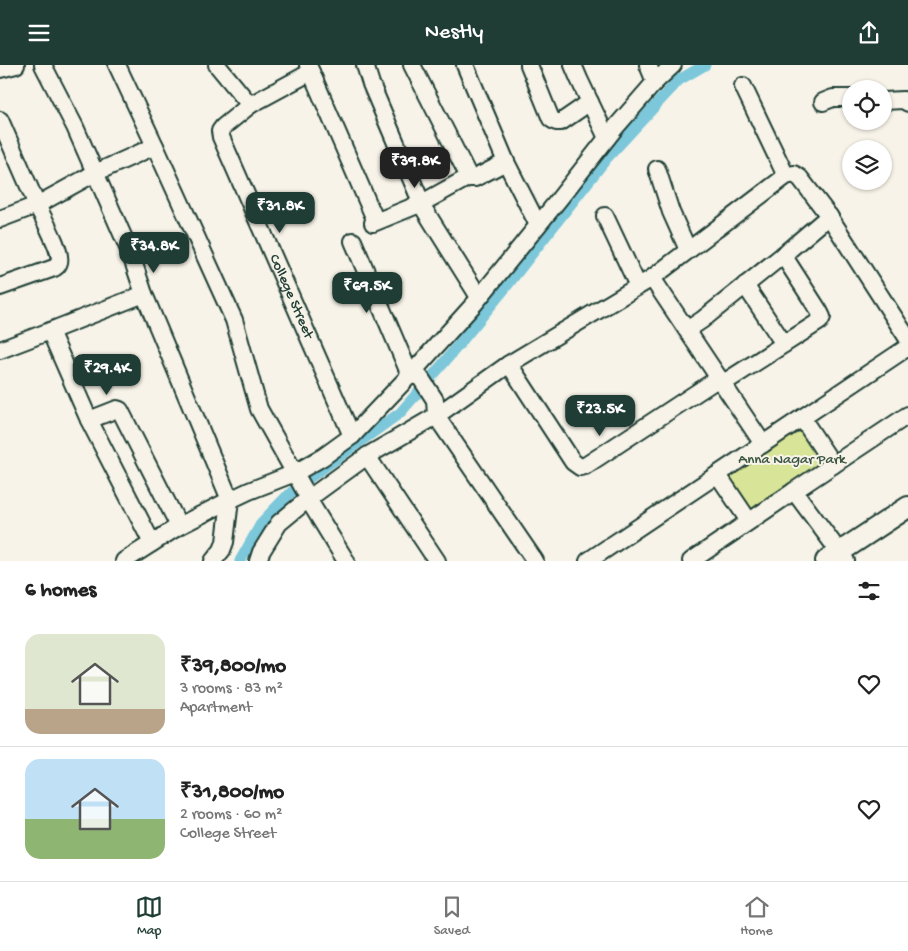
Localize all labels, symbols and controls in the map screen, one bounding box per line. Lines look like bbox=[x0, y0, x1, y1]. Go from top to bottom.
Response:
icon: menu bbox=[25, 19, 53, 47]
icon: share bbox=[855, 19, 883, 47]
text: Nestly bbox=[425, 20, 483, 46]
map controls bbox=[842, 80, 892, 190]
button: locate bbox=[842, 80, 892, 130]
button: layers bbox=[842, 140, 892, 190]
pin: ₹39.8K bbox=[374, 147, 456, 189]
text: ₹39.8K bbox=[391, 153, 439, 172]
pin: ₹31.8K bbox=[239, 191, 321, 234]
text: ₹31.8K bbox=[257, 198, 303, 217]
pin: ₹34.8K bbox=[113, 231, 195, 274]
text: ₹34.8K bbox=[130, 238, 178, 257]
street label: College Street bbox=[265, 252, 318, 343]
pin: ₹69.5K bbox=[326, 271, 408, 314]
text: ₹69.5K bbox=[343, 278, 391, 297]
pin: ₹29.4K bbox=[66, 353, 148, 396]
text: ₹29.4K bbox=[84, 360, 130, 379]
pin: ₹23.5K bbox=[559, 395, 641, 437]
text: ₹23.5K bbox=[576, 401, 624, 420]
park label: Anna Nagar Park bbox=[738, 451, 847, 469]
icon: filters bbox=[855, 577, 883, 605]
text: 6 homes bbox=[25, 579, 96, 604]
icon: home bbox=[65, 654, 125, 714]
text: ₹39,800/mo bbox=[180, 655, 286, 680]
icon: heart bbox=[855, 670, 883, 698]
text: 3 rooms · 83 m² bbox=[180, 680, 283, 699]
text: Apartment bbox=[180, 699, 252, 718]
icon: home bbox=[65, 779, 125, 839]
text: ₹31,800/mo bbox=[180, 781, 284, 806]
icon: heart bbox=[855, 795, 883, 823]
text: 2 rooms · 60 m² bbox=[180, 806, 282, 825]
text: College Street bbox=[180, 825, 276, 844]
tab: Map bbox=[135, 893, 163, 940]
tab: Saved bbox=[434, 893, 470, 940]
tab: Home bbox=[740, 893, 773, 940]

